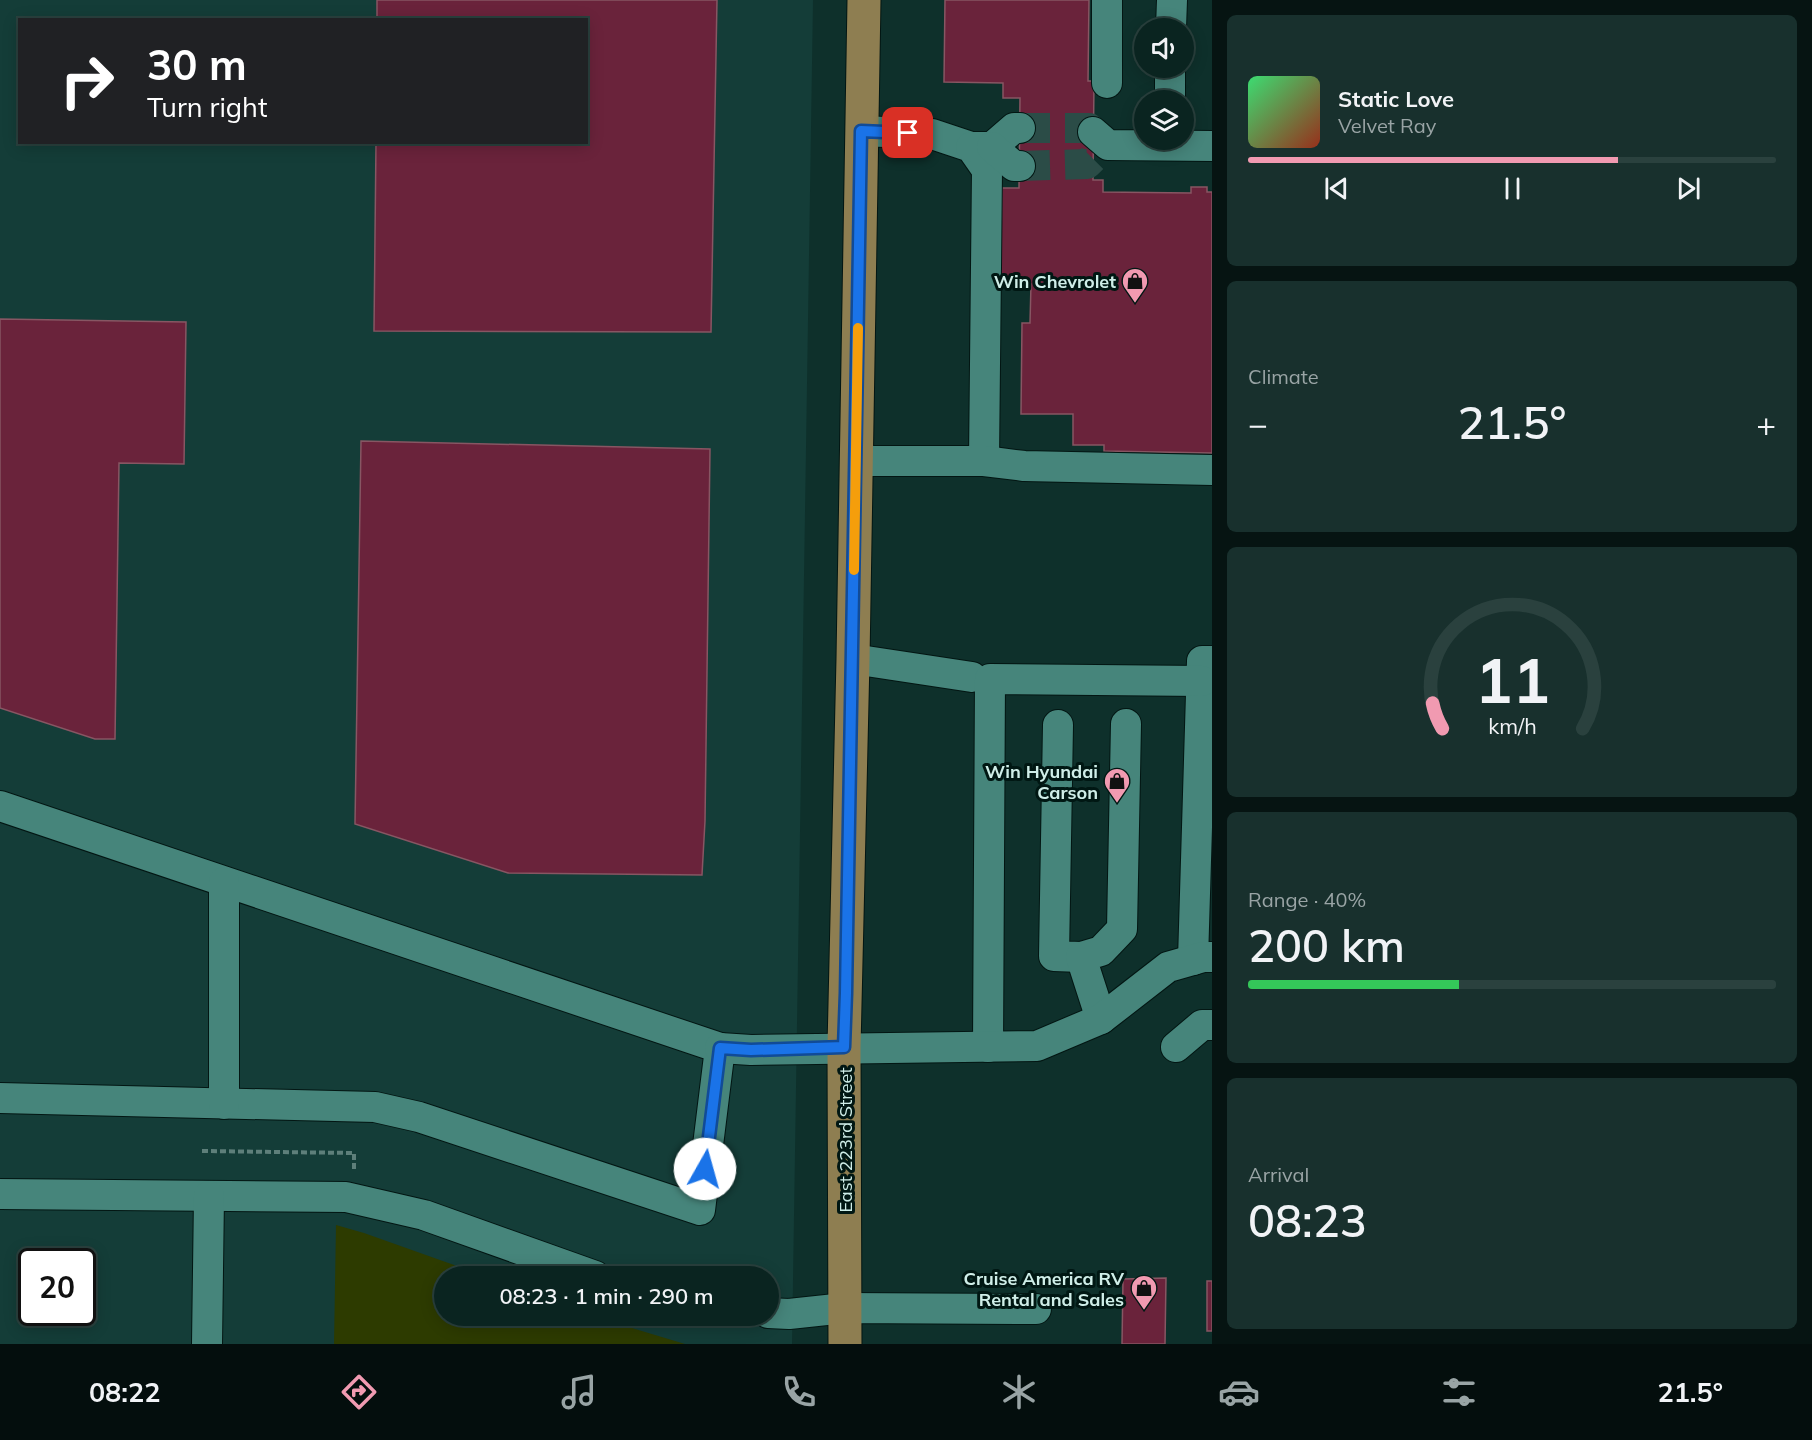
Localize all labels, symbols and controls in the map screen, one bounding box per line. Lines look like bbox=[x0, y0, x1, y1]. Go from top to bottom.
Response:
map controls bbox=[1134, 18, 1194, 150]
button: sound bbox=[1134, 18, 1194, 78]
text: 30 m bbox=[147, 38, 247, 91]
icon: right bbox=[48, 42, 126, 120]
text: Static Love bbox=[1338, 85, 1454, 113]
text: Turn right bbox=[147, 90, 267, 124]
button: layers bbox=[1134, 90, 1194, 150]
pin bbox=[882, 107, 933, 158]
text: Velvet Ray bbox=[1338, 113, 1436, 138]
icon: arrive bbox=[891, 116, 924, 149]
icon: previous bbox=[1320, 172, 1353, 205]
icon: pause bbox=[1496, 172, 1529, 205]
icon: next bbox=[1672, 172, 1705, 205]
shop icon: Win Chevrolet bbox=[1120, 266, 1150, 304]
place label: Win Chevrolet bbox=[994, 270, 1116, 293]
text: Climate bbox=[1248, 364, 1319, 389]
text: 21.5° bbox=[1458, 394, 1566, 450]
text: − bbox=[1248, 403, 1268, 444]
text: + bbox=[1756, 403, 1776, 444]
text: 11 bbox=[1475, 640, 1549, 719]
text: km/h bbox=[1488, 712, 1536, 739]
place label: Win Hyundai Carson bbox=[985, 760, 1098, 804]
shop icon: Win Hyundai Carson bbox=[1102, 766, 1132, 804]
text: Range · 40% bbox=[1248, 887, 1366, 912]
text: 200 km bbox=[1248, 917, 1405, 973]
street label: East 223rd Street bbox=[834, 1067, 857, 1213]
position arrow bbox=[673, 1137, 737, 1201]
text: Arrival bbox=[1248, 1162, 1309, 1187]
text: 08:23 bbox=[1248, 1192, 1367, 1248]
speed limit sign: 20 bbox=[18, 1248, 96, 1326]
place label: Cruise America RV Rental and Sales bbox=[964, 1267, 1125, 1311]
shop icon: Cruise America RV Rental and Sales bbox=[1129, 1273, 1159, 1311]
text: 08:23 · 1 min · 290 m bbox=[499, 1282, 714, 1310]
icon: directions bbox=[338, 1371, 380, 1413]
icon: music bbox=[558, 1371, 600, 1413]
icon: phone bbox=[778, 1371, 820, 1413]
icon: climate bbox=[998, 1371, 1040, 1413]
icon: car bbox=[1218, 1371, 1260, 1413]
icon: filters bbox=[1438, 1371, 1480, 1413]
text: 08:22 bbox=[89, 1375, 160, 1409]
text: 21.5° bbox=[1657, 1375, 1723, 1409]

